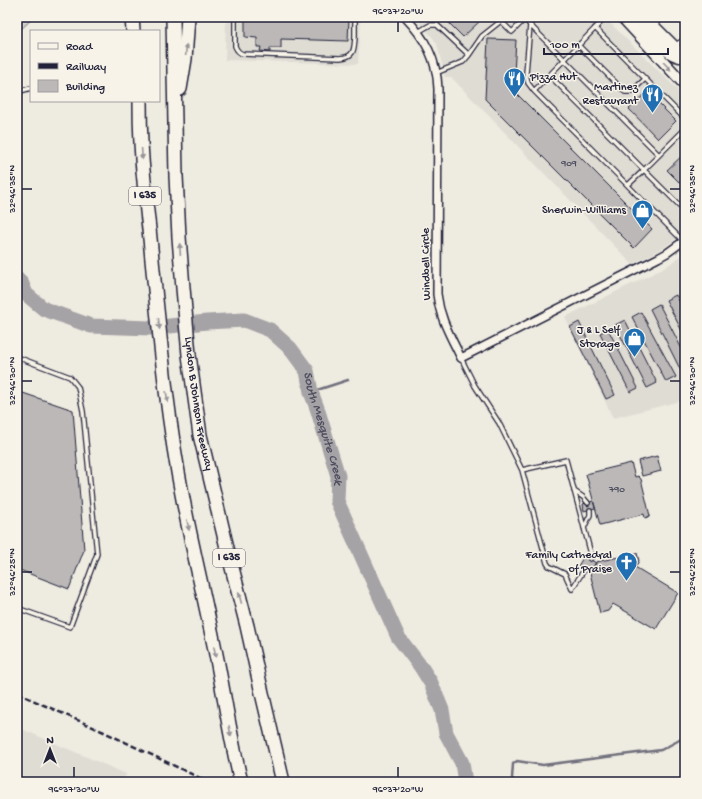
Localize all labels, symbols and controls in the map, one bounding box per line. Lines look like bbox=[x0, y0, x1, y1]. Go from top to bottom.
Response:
text: 96°37'20"W bbox=[372, 6, 424, 18]
legend bbox=[30, 30, 160, 102]
scale bar bbox=[544, 30, 668, 56]
text: 100 m bbox=[549, 39, 580, 53]
text: Road bbox=[66, 41, 93, 55]
one-way arrow bbox=[183, 43, 189, 56]
text: Railway bbox=[66, 61, 106, 75]
one-way arrow bbox=[663, 61, 672, 71]
restaurant icon: Pizza Hut bbox=[502, 65, 528, 98]
place label: Pizza Hut bbox=[529, 71, 578, 85]
text: Building bbox=[65, 81, 105, 95]
place label: Martinez Restaurant bbox=[582, 81, 639, 109]
restaurant icon: Martinez Restaurant bbox=[640, 82, 666, 115]
one-way arrow bbox=[139, 148, 145, 161]
house number: 909 bbox=[560, 158, 577, 170]
text: 32°46'35"N bbox=[7, 164, 19, 214]
text: 32°46'35"N bbox=[687, 164, 699, 214]
road number: I 635 bbox=[129, 187, 161, 205]
shop icon: Sherwin-Williams bbox=[629, 198, 655, 231]
place label: Sherwin-Williams bbox=[542, 204, 627, 218]
street label: Windbell Circle bbox=[419, 227, 435, 300]
one-way arrow bbox=[176, 243, 183, 255]
one-way arrow bbox=[155, 318, 162, 330]
place label: J & L Self Storage bbox=[577, 324, 621, 352]
shop icon: J & L Self Storage bbox=[622, 325, 648, 358]
street label: Lyndon B Johnson Freeway bbox=[180, 336, 215, 472]
text: 32°46'30"N bbox=[7, 356, 19, 406]
text: 32°46'30"N bbox=[687, 356, 699, 406]
water label: South Mesquite Creek bbox=[300, 371, 346, 486]
one-way arrow bbox=[164, 391, 170, 403]
house number: 790 bbox=[608, 484, 625, 496]
one-way arrow bbox=[185, 519, 191, 531]
text: 32°46'25"N bbox=[7, 548, 19, 597]
text: 32°46'25"N bbox=[687, 548, 699, 597]
road number: I 635 bbox=[213, 549, 245, 567]
place label: Family Cathedral of Praise bbox=[524, 549, 613, 577]
church icon: Family Cathedral of Praise bbox=[614, 550, 640, 583]
one-way arrow bbox=[237, 592, 243, 604]
one-way arrow bbox=[213, 646, 219, 658]
one-way arrow bbox=[227, 725, 233, 737]
north arrow bbox=[30, 729, 70, 769]
text: N bbox=[46, 735, 54, 747]
text: 96°37'30"W bbox=[47, 784, 100, 796]
text: 96°37'20"W bbox=[372, 784, 424, 796]

